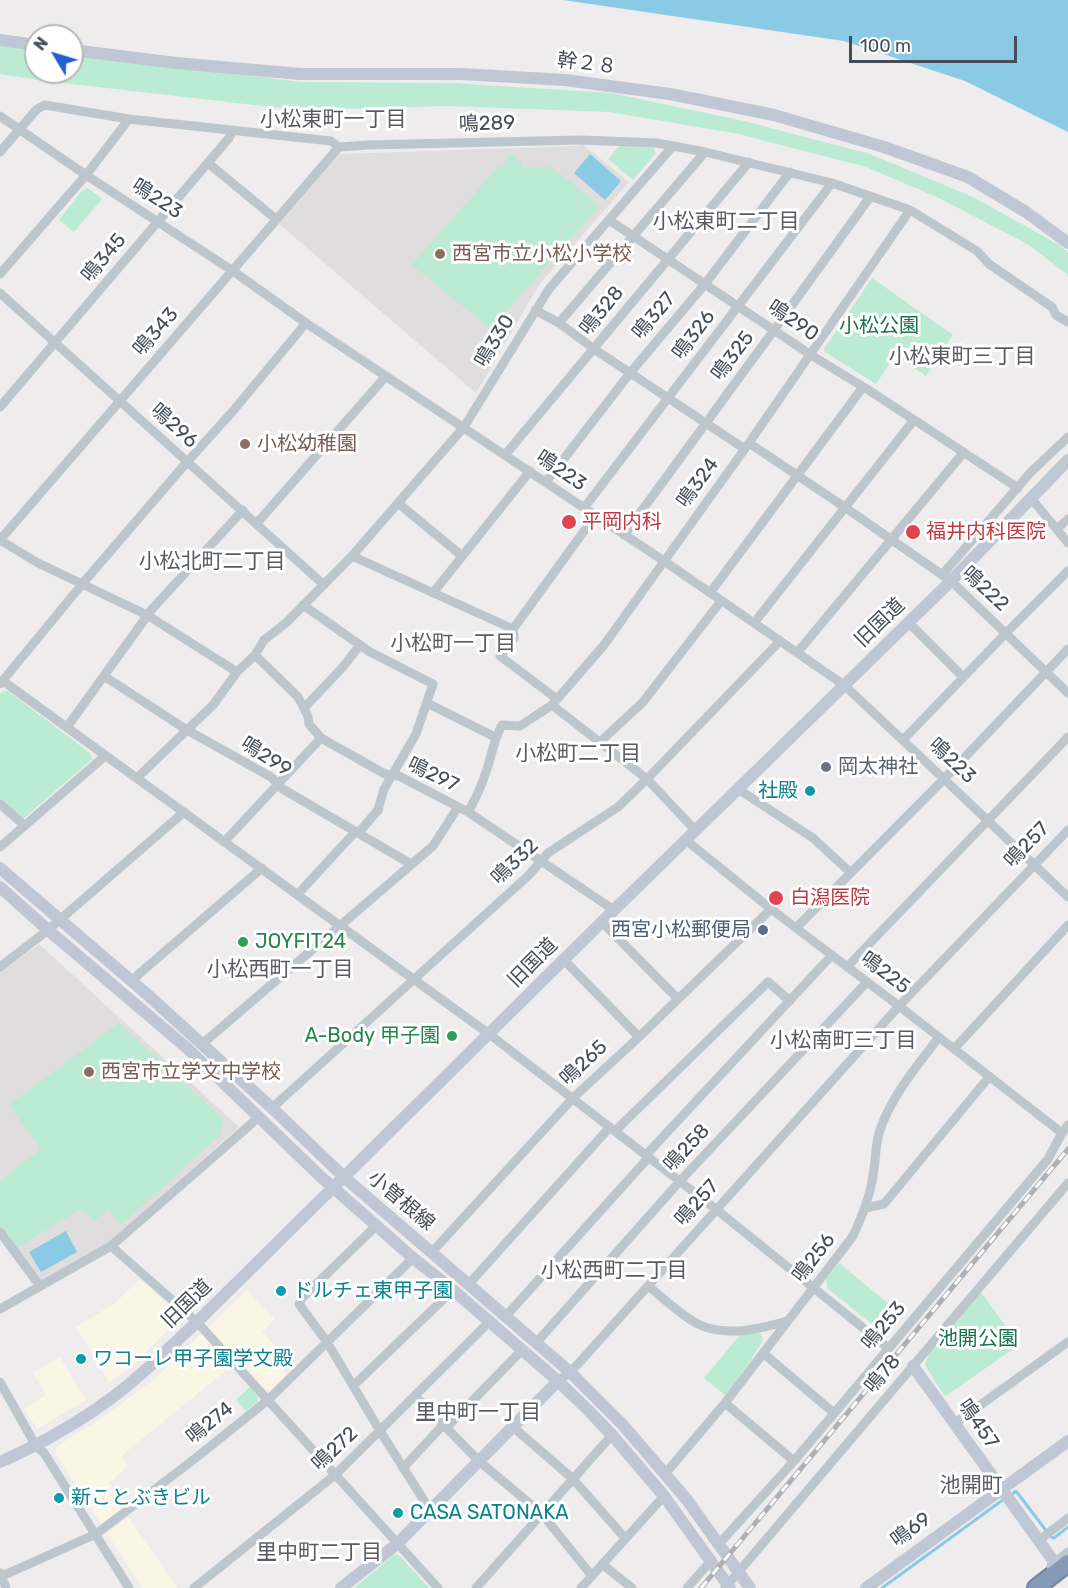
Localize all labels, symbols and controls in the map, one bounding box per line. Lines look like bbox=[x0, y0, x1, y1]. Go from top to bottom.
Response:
north arrow bbox=[24, 24, 84, 84]
scale bar bbox=[852, 24, 1020, 62]
text: N bbox=[30, 33, 52, 54]
text: 100 m bbox=[860, 35, 911, 57]
street label: 幹２８ bbox=[556, 48, 618, 80]
district label: 小松東町一丁目 bbox=[260, 107, 406, 133]
street label: 鳴289 bbox=[458, 111, 516, 137]
street label: 鳴223 bbox=[127, 174, 187, 224]
district label: 小松東町二丁目 bbox=[653, 209, 799, 235]
street label: 鳴345 bbox=[77, 229, 131, 287]
place label: 西宮市立小松小学校 bbox=[452, 242, 632, 266]
marker: 西宮市立小松小学校 bbox=[433, 247, 447, 261]
street label: 鳴328 bbox=[575, 282, 629, 340]
street label: 鳴327 bbox=[627, 288, 681, 344]
street label: 鳴290 bbox=[763, 295, 823, 347]
street label: 鳴343 bbox=[128, 303, 184, 361]
street label: 鳴326 bbox=[668, 305, 720, 365]
street label: 鳴330 bbox=[470, 311, 520, 371]
park label: 小松公園 bbox=[839, 314, 919, 338]
street label: 鳴325 bbox=[707, 327, 759, 385]
district label: 小松東町三丁目 bbox=[889, 344, 1035, 370]
street label: 鳴296 bbox=[145, 399, 203, 453]
place label: 小松幼稚園 bbox=[257, 432, 357, 456]
marker: 小松幼稚園 bbox=[238, 437, 252, 451]
street label: 鳴223 bbox=[531, 446, 591, 496]
street label: 鳴324 bbox=[672, 453, 724, 513]
place label: 平岡内科 bbox=[582, 510, 662, 534]
marker: 平岡内科 bbox=[560, 513, 578, 531]
place label: 福井内科医院 bbox=[926, 520, 1046, 544]
marker: 福井内科医院 bbox=[904, 523, 922, 541]
district label: 小松北町二丁目 bbox=[139, 549, 285, 575]
street label: 鳴222 bbox=[957, 561, 1013, 617]
street label: 旧国道 bbox=[850, 594, 910, 652]
district label: 小松町一丁目 bbox=[390, 631, 516, 657]
street label: 鳴299 bbox=[236, 732, 296, 782]
street label: 鳴223 bbox=[924, 733, 980, 789]
district label: 小松町二丁目 bbox=[515, 741, 641, 767]
street label: 鳴297 bbox=[404, 752, 462, 798]
place label: 岡太神社 bbox=[838, 755, 918, 779]
marker: 岡太神社 bbox=[819, 760, 833, 774]
place label: 社殿 bbox=[758, 779, 798, 803]
marker: 社殿 bbox=[803, 784, 817, 798]
street label: 鳴257 bbox=[1000, 817, 1054, 873]
street label: 鳴332 bbox=[487, 834, 543, 890]
place label: 白潟医院 bbox=[790, 886, 870, 910]
marker: 白潟医院 bbox=[767, 889, 785, 907]
place label: 西宮小松郵便局 bbox=[611, 918, 751, 942]
marker: 西宮小松郵便局 bbox=[756, 923, 770, 937]
place label: JOYFIT24 bbox=[255, 930, 346, 954]
street label: 旧国道 bbox=[503, 933, 563, 993]
marker: JOYFIT24 bbox=[236, 935, 250, 949]
street label: 鳴225 bbox=[856, 947, 914, 999]
district label: 小松西町一丁目 bbox=[207, 957, 353, 983]
place label: A-Body 甲子園 bbox=[305, 1024, 440, 1048]
district label: 小松南町三丁目 bbox=[770, 1028, 916, 1054]
marker: A-Body 甲子園 bbox=[445, 1029, 459, 1043]
street label: 鳴265 bbox=[555, 1035, 613, 1091]
place label: 西宮市立学文中学校 bbox=[101, 1060, 281, 1084]
marker: 西宮市立学文中学校 bbox=[82, 1065, 96, 1079]
street label: 鳴258 bbox=[659, 1119, 715, 1177]
street label: 小曽根線 bbox=[363, 1166, 439, 1236]
street label: 鳴257 bbox=[670, 1175, 724, 1231]
street label: 鳴256 bbox=[787, 1229, 841, 1287]
district label: 小松西町二丁目 bbox=[541, 1258, 687, 1284]
street label: 旧国道 bbox=[157, 1275, 217, 1333]
place label: ドルチェ東甲子園 bbox=[293, 1279, 453, 1303]
marker: ドルチェ東甲子園 bbox=[274, 1284, 288, 1298]
street label: 鳴253 bbox=[857, 1297, 911, 1355]
park label: 池開公園 bbox=[938, 1327, 1018, 1351]
place label: ワコーレ甲子園学文殿 bbox=[93, 1347, 293, 1371]
street label: 鳴78 bbox=[860, 1350, 906, 1398]
marker: ワコーレ甲子園学文殿 bbox=[74, 1352, 88, 1366]
street label: 鳴457 bbox=[953, 1395, 1003, 1453]
street label: 鳴274 bbox=[182, 1397, 238, 1449]
district label: 里中町一丁目 bbox=[415, 1400, 541, 1426]
street label: 鳴272 bbox=[307, 1422, 363, 1476]
district label: 池開町 bbox=[940, 1473, 1002, 1499]
place label: 新ことぶきビル bbox=[71, 1486, 211, 1510]
marker: 新ことぶきビル bbox=[52, 1491, 66, 1505]
place label: CASA SATONAKA bbox=[410, 1501, 569, 1525]
marker: CASA SATONAKA bbox=[391, 1506, 405, 1520]
street label: 鳴69 bbox=[886, 1507, 936, 1553]
district label: 里中町二丁目 bbox=[256, 1540, 382, 1566]

